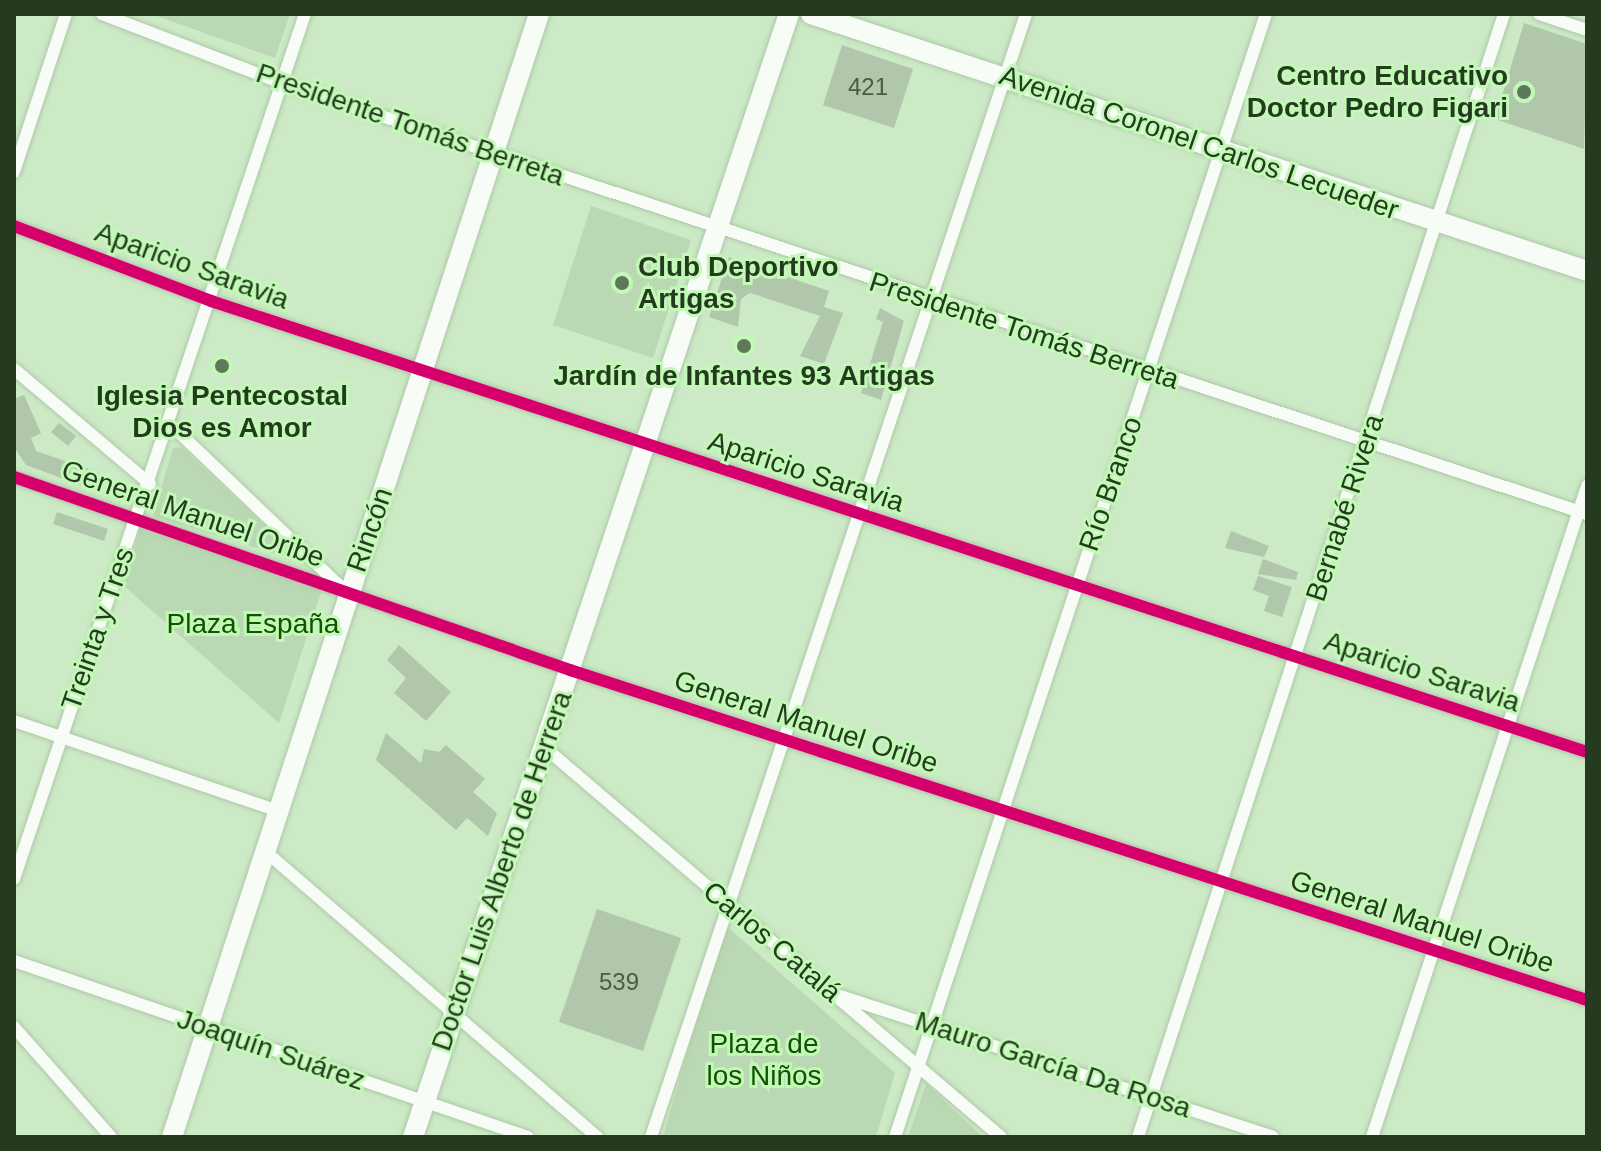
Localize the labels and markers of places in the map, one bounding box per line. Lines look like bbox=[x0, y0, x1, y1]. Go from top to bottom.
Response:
place label: Centro Educativo Doctor Pedro Figari bbox=[1247, 59, 1508, 125]
marker: Centro Educativo Doctor Pedro Figari bbox=[1515, 83, 1533, 101]
place label: Club Deportivo Artigas bbox=[638, 250, 839, 316]
marker: Club Deportivo Artigas bbox=[613, 274, 631, 292]
marker: Jardín de Infantes 93 Artigas bbox=[735, 337, 753, 355]
marker: Iglesia Pentecostal Dios es Amor bbox=[213, 357, 231, 375]
place label: Jardín de Infantes 93 Artigas bbox=[553, 359, 935, 393]
place label: Iglesia Pentecostal Dios es Amor bbox=[96, 379, 348, 445]

